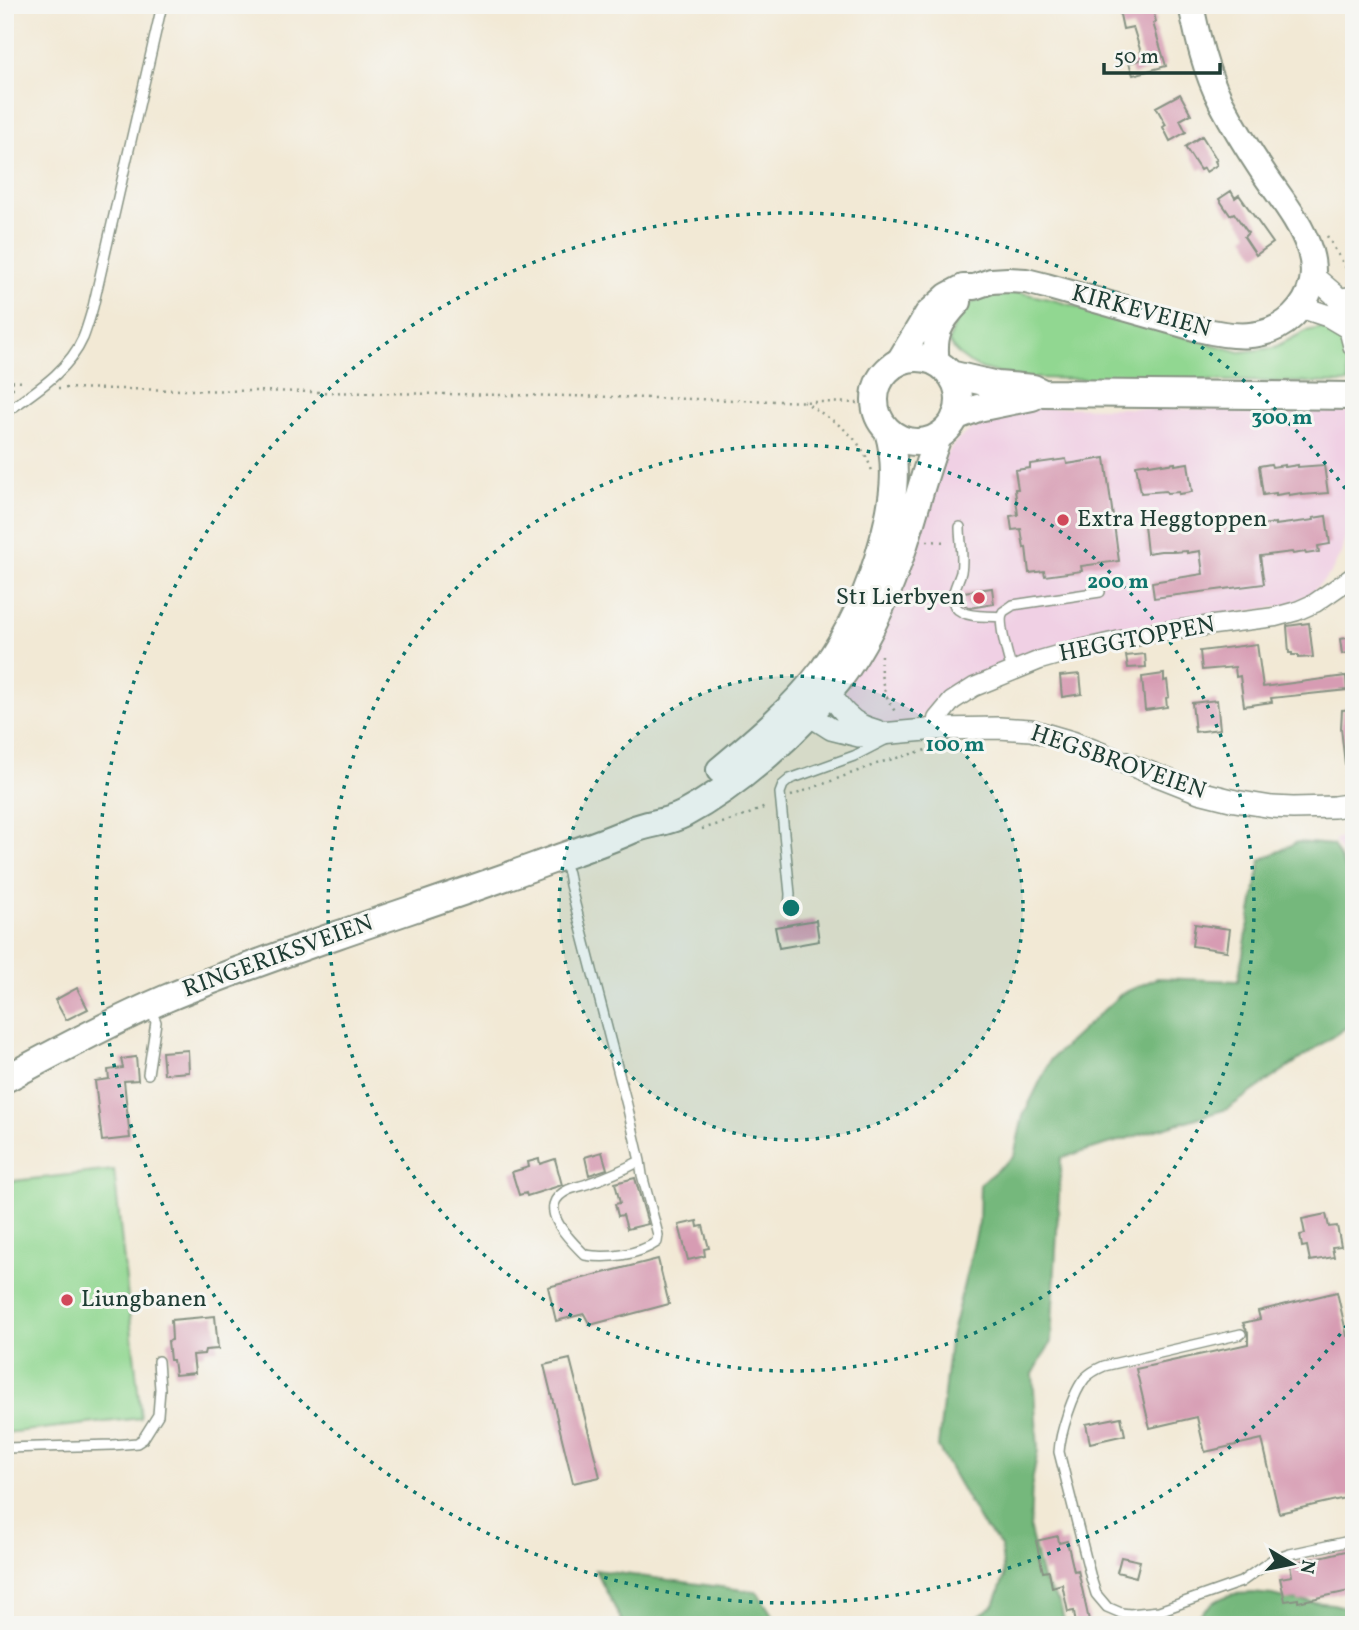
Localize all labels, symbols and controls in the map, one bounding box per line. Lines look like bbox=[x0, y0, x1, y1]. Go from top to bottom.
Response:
scale bar bbox=[1104, 32, 1219, 76]
text: 50 m bbox=[1114, 43, 1159, 72]
street label: KIRKEVEIEN bbox=[1068, 277, 1214, 347]
text: 300 m bbox=[1252, 404, 1312, 433]
place label: Extra Heggtoppen bbox=[1077, 503, 1267, 537]
marker: Extra Heggtoppen bbox=[1055, 512, 1071, 528]
text: 200 m bbox=[1087, 568, 1149, 597]
place label: St1 Lierbyen bbox=[836, 581, 965, 615]
marker: St1 Lierbyen bbox=[971, 590, 987, 606]
street label: HEGGTOPPEN bbox=[1056, 608, 1218, 672]
street label: HEGSBROVEIEN bbox=[1026, 717, 1210, 809]
text: 100 m bbox=[925, 731, 985, 760]
centre of rings bbox=[779, 896, 803, 920]
street label: RINGERIKSVEIEN bbox=[178, 907, 378, 1007]
place label: Liungbanen bbox=[81, 1283, 207, 1317]
marker: Liungbanen bbox=[59, 1292, 75, 1308]
north arrow bbox=[1258, 1528, 1328, 1598]
text: N bbox=[1293, 1558, 1321, 1576]

